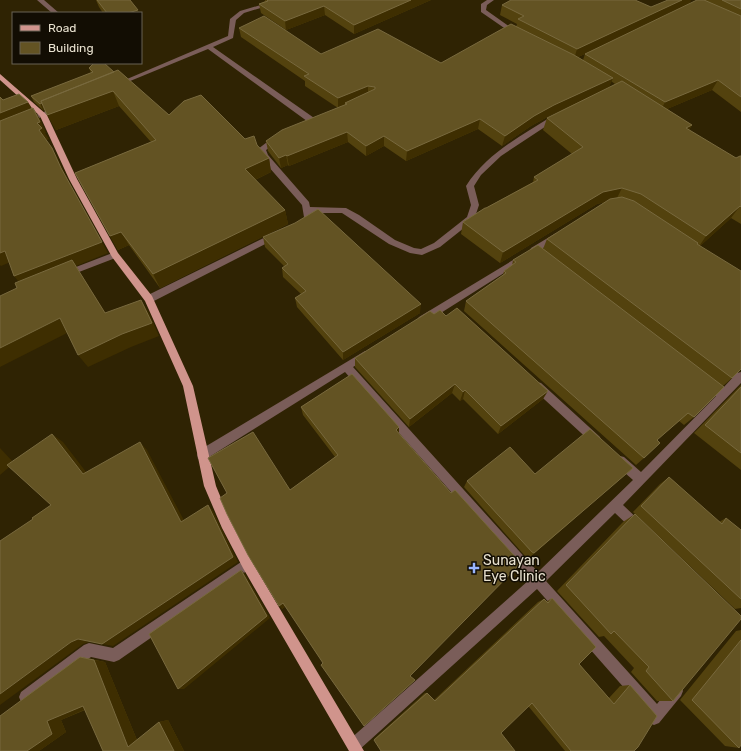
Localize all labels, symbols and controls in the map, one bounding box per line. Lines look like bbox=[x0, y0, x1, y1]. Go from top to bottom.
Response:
legend bbox=[12, 12, 142, 64]
text: Road bbox=[48, 21, 76, 35]
text: Building bbox=[48, 41, 94, 55]
place label: Sunayan Eye Clinic bbox=[483, 552, 546, 585]
marker: Sunayan Eye Clinic bbox=[468, 562, 480, 574]

